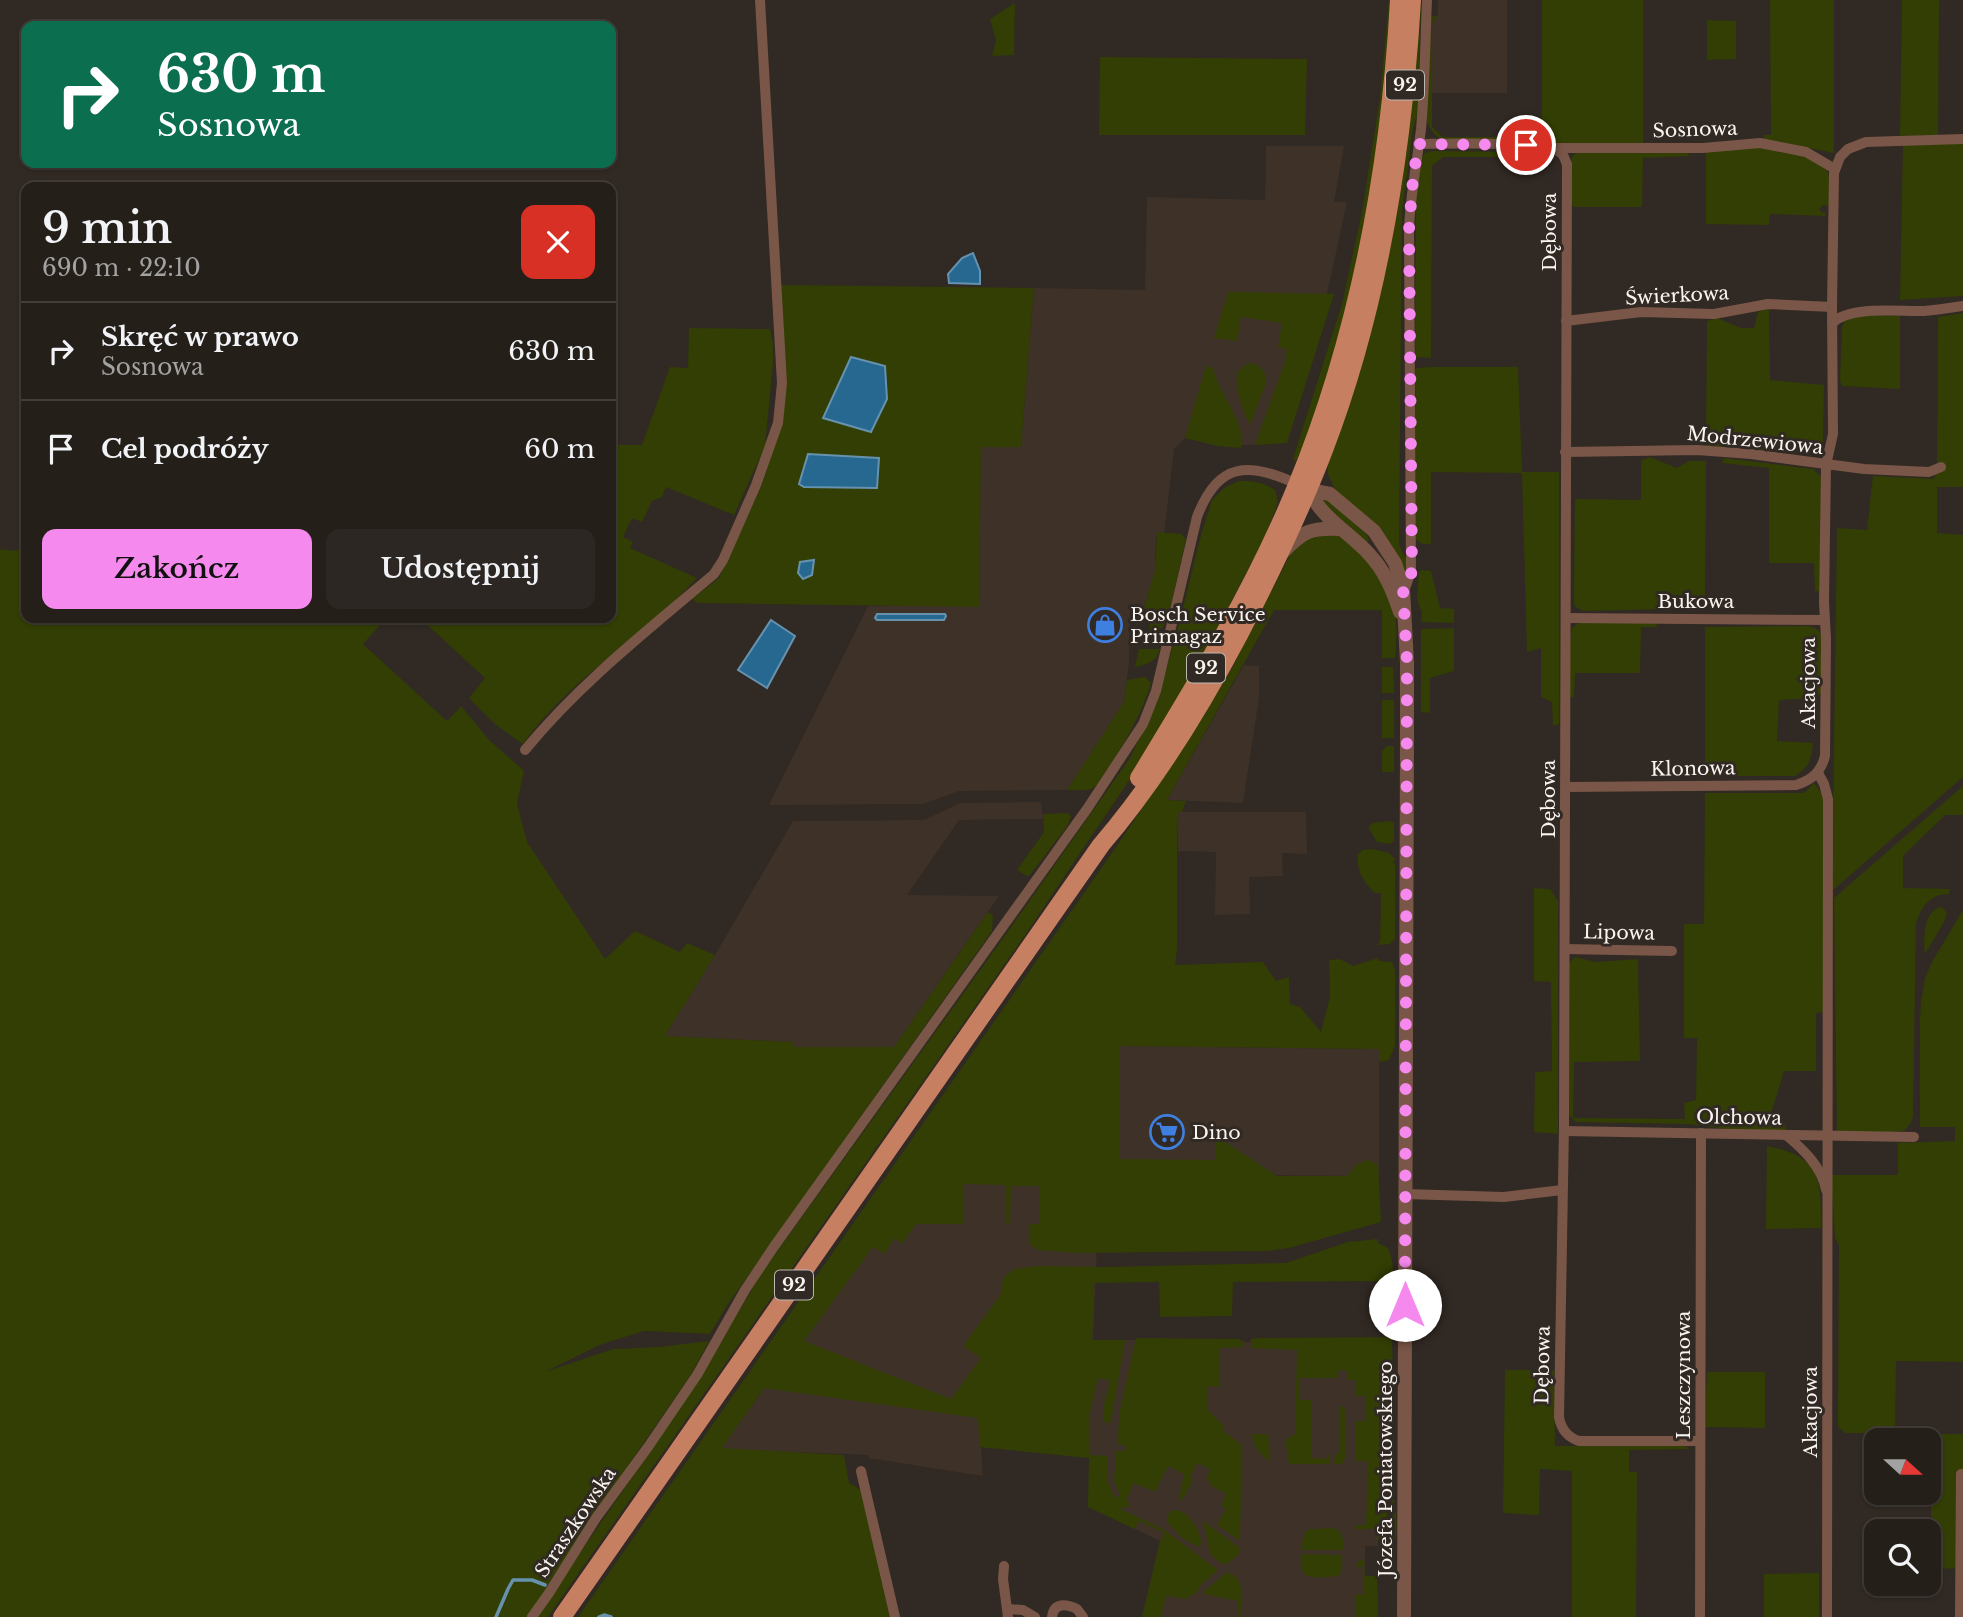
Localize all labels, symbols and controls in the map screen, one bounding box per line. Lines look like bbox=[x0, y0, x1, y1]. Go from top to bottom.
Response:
text: 630 m bbox=[157, 44, 325, 105]
icon: right bbox=[42, 49, 133, 140]
road number: 92 bbox=[1386, 70, 1424, 100]
text: Sosnowa bbox=[157, 105, 300, 145]
pin bbox=[1496, 115, 1556, 175]
street label: Sosnowa bbox=[1652, 117, 1738, 142]
icon: arrive bbox=[1507, 126, 1545, 164]
street label: Dębowa bbox=[1538, 192, 1561, 271]
text: 9 min bbox=[42, 202, 172, 254]
button: close bbox=[521, 205, 595, 279]
text: 690 m · 22:10 bbox=[42, 254, 201, 282]
street label: Świerkowa bbox=[1624, 281, 1730, 310]
text: Skręć w prawo bbox=[101, 321, 299, 353]
icon: right bbox=[42, 332, 80, 370]
text: 630 m bbox=[508, 335, 595, 367]
text: Sosnowa bbox=[101, 353, 204, 381]
street label: Modrzewiowa bbox=[1686, 422, 1825, 459]
icon: arrive bbox=[42, 430, 80, 468]
text: Cel podróży bbox=[101, 433, 269, 465]
text: 60 m bbox=[524, 433, 595, 465]
button: Zakończ bbox=[42, 529, 312, 609]
button: Udostępnij bbox=[326, 529, 595, 609]
street label: Bukowa bbox=[1658, 590, 1735, 613]
place label: Bosch Service Primagaz bbox=[1130, 603, 1266, 648]
shop icon: Bosch Service Primagaz bbox=[1086, 606, 1124, 644]
street label: Akacjowa bbox=[1797, 637, 1820, 730]
road number: 92 bbox=[1187, 654, 1225, 682]
street label: Klonowa bbox=[1650, 756, 1736, 781]
street label: Dębowa bbox=[1537, 759, 1560, 838]
street label: Lipowa bbox=[1583, 920, 1656, 945]
street label: Olchowa bbox=[1696, 1105, 1783, 1130]
supermarket icon: Dino bbox=[1148, 1113, 1186, 1151]
place label: Dino bbox=[1192, 1121, 1241, 1144]
position arrow bbox=[1368, 1268, 1442, 1342]
road number: 92 bbox=[775, 1270, 813, 1300]
street label: Leszczynowa bbox=[1672, 1310, 1695, 1439]
street label: Dębowa bbox=[1530, 1325, 1555, 1405]
street label: Józefa Poniatowskiego bbox=[1374, 1361, 1397, 1580]
street label: Akacjowa bbox=[1799, 1366, 1822, 1459]
north arrow bbox=[1864, 1428, 1941, 1505]
map controls bbox=[1864, 1428, 1941, 1596]
street label: Straszkowska bbox=[530, 1462, 621, 1582]
button: search bbox=[1864, 1519, 1941, 1596]

